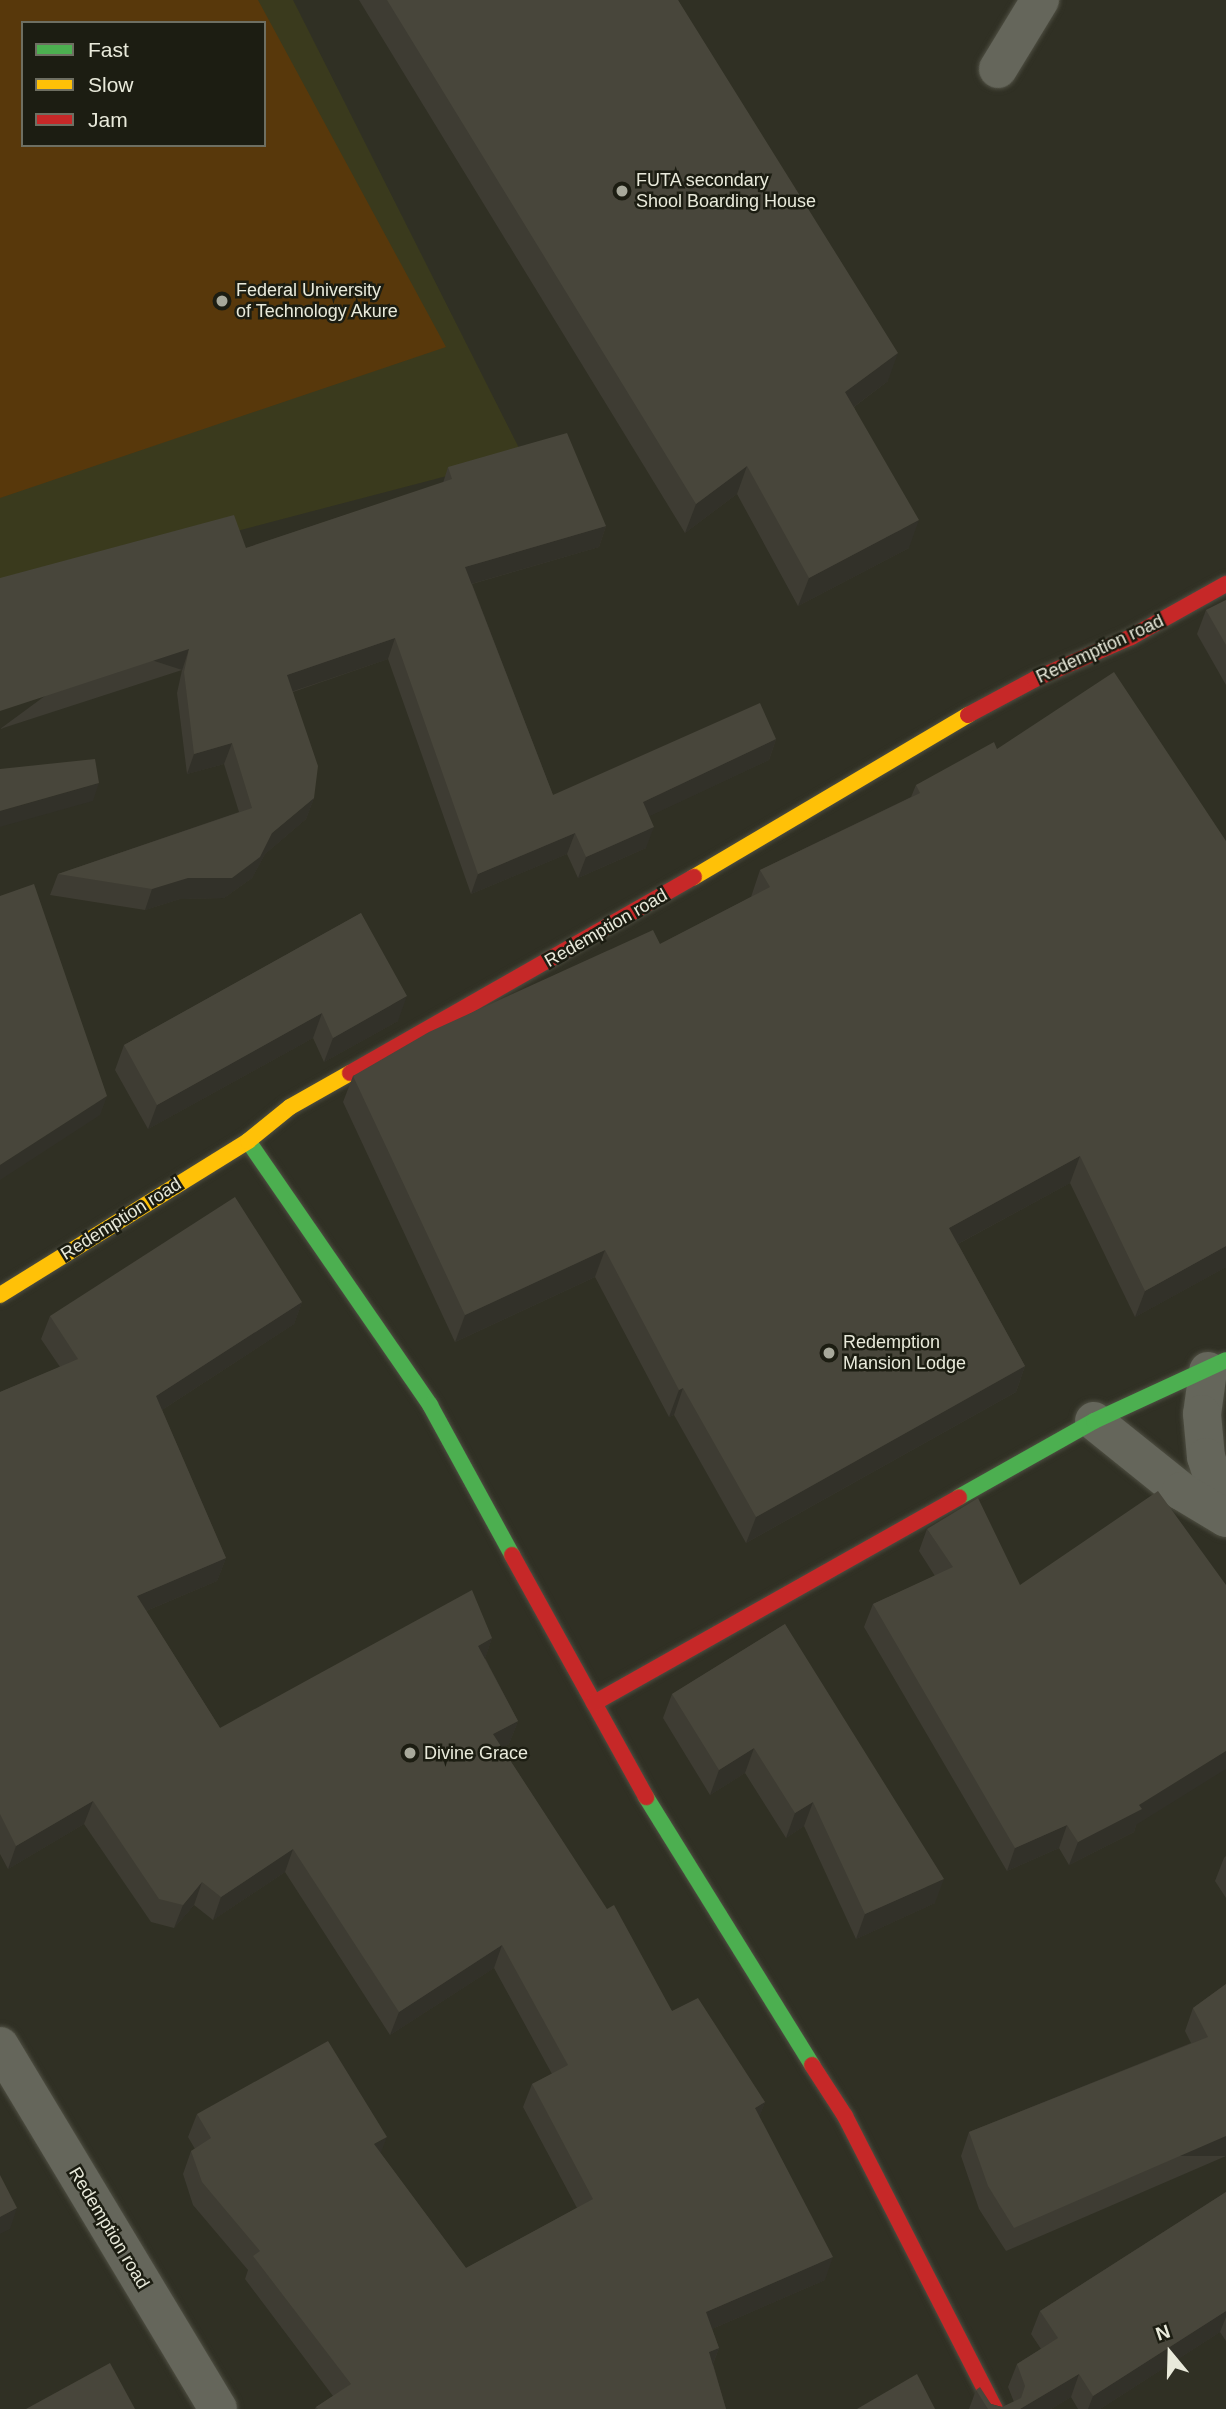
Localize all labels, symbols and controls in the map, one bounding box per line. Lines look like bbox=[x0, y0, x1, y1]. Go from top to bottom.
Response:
legend bbox=[21, 21, 266, 147]
text: Fast bbox=[88, 38, 129, 61]
text: Slow bbox=[88, 73, 134, 96]
text: Jam bbox=[88, 108, 128, 131]
place label: FUTA secondary Shool Boarding House bbox=[636, 170, 816, 212]
marker: FUTA secondary Shool Boarding House bbox=[614, 183, 630, 199]
place label: Federal University of Technology Akure bbox=[236, 280, 399, 322]
marker: Federal University of Technology Akure bbox=[214, 293, 230, 309]
street label: Redemption road bbox=[1033, 610, 1167, 688]
street label: Redemption road bbox=[541, 884, 671, 972]
street label: Redemption road bbox=[57, 1173, 185, 1265]
place label: Redemption Mansion Lodge bbox=[843, 1332, 966, 1374]
marker: Redemption Mansion Lodge bbox=[821, 1345, 837, 1361]
place label: Divine Grace bbox=[424, 1742, 528, 1764]
marker: Divine Grace bbox=[402, 1745, 418, 1761]
street label: Redemption road bbox=[64, 2163, 154, 2293]
north arrow bbox=[1135, 2318, 1205, 2388]
text: N bbox=[1153, 2321, 1173, 2345]

